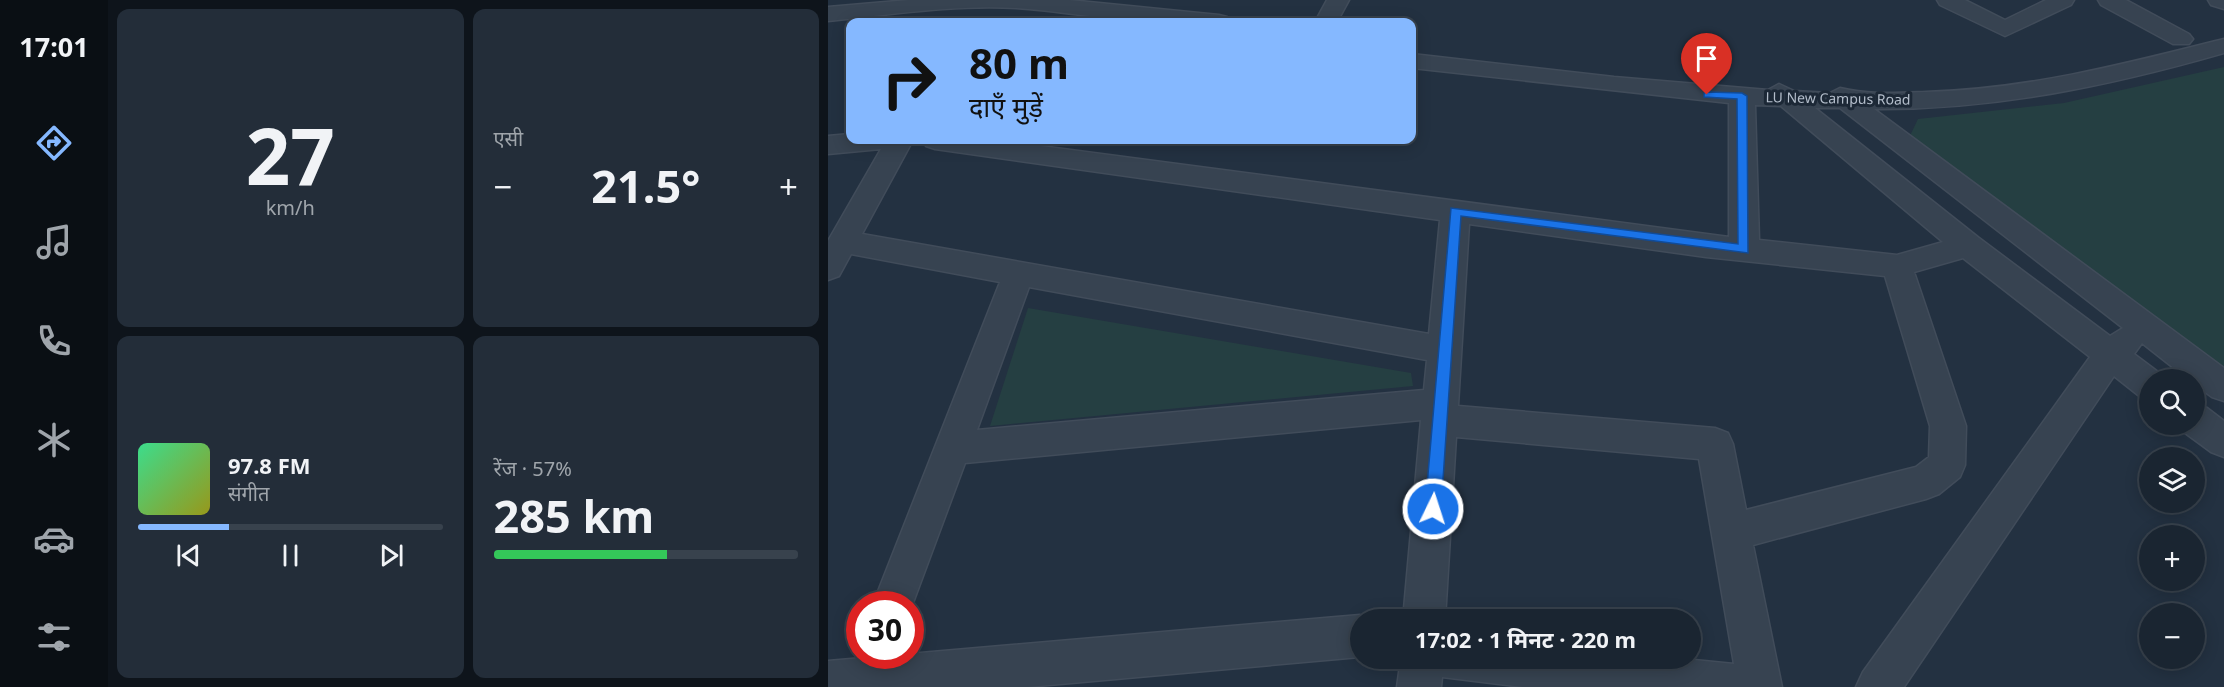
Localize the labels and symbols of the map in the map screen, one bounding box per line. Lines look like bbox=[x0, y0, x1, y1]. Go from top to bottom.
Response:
pin bbox=[1681, 33, 1732, 95]
street label: LU New Campus Road bbox=[1765, 87, 1911, 109]
position arrow bbox=[1401, 477, 1465, 541]
speed limit sign: 30 bbox=[846, 591, 924, 669]

